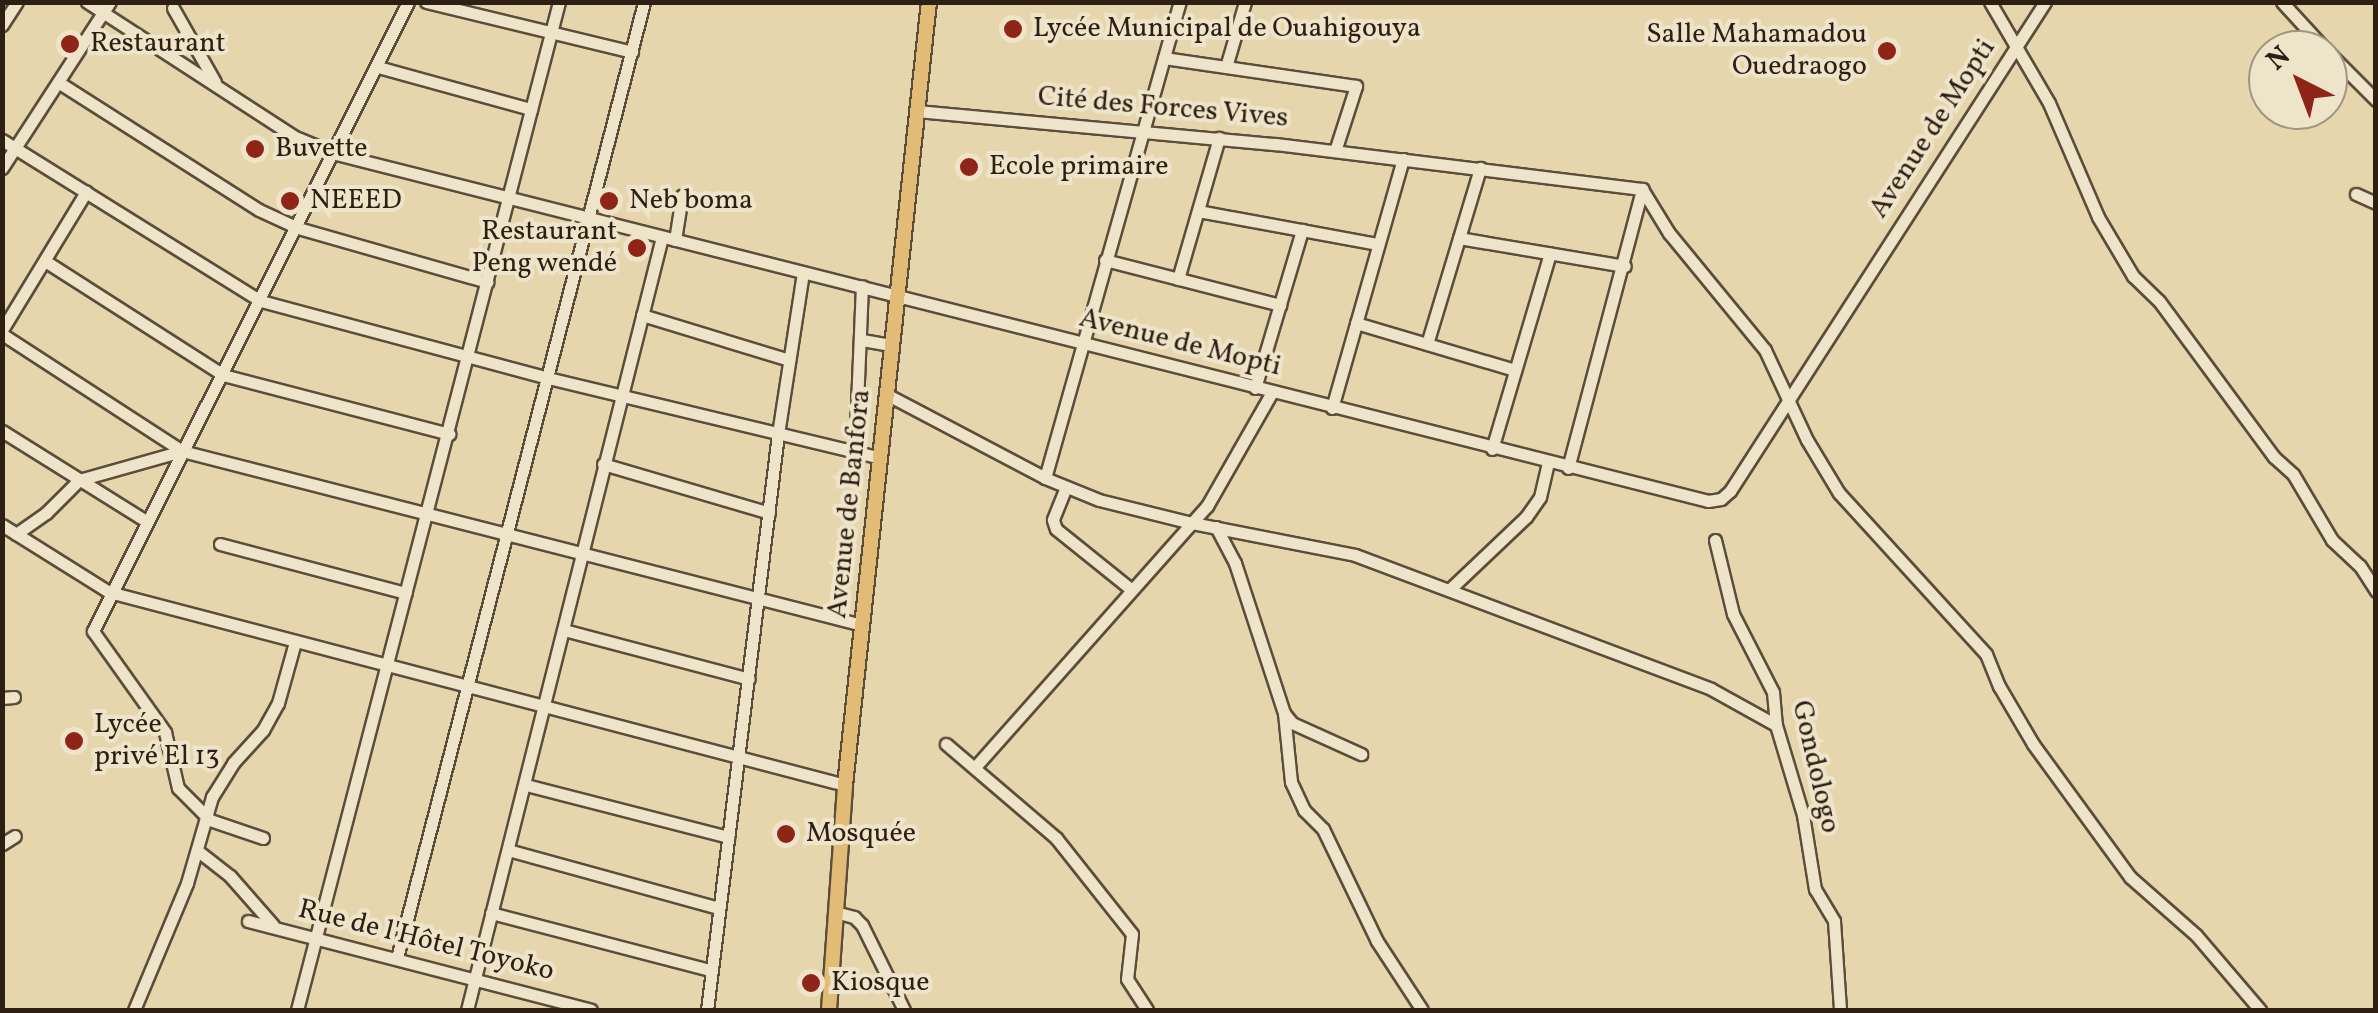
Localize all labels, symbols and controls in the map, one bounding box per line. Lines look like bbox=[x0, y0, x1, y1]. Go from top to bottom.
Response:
place label: Lycée Municipal de Ouahigouya bbox=[1033, 12, 1421, 46]
marker: Lycée Municipal de Ouahigouya bbox=[1002, 18, 1024, 40]
place label: Salle Mahamadou Ouedraogo bbox=[1646, 18, 1867, 84]
place label: Restaurant bbox=[90, 27, 226, 61]
north arrow bbox=[2248, 30, 2348, 130]
marker: Restaurant bbox=[59, 33, 81, 55]
street label: Avenue de Mopti bbox=[1863, 33, 2003, 225]
text: N bbox=[2258, 38, 2300, 80]
marker: Salle Mahamadou Ouedraogo bbox=[1876, 40, 1898, 62]
street label: Cité des Forces Vives bbox=[1036, 80, 1290, 136]
place label: Buvette bbox=[275, 132, 368, 166]
marker: Buvette bbox=[244, 138, 266, 160]
place label: Ecole primaire bbox=[989, 150, 1169, 184]
marker: Ecole primaire bbox=[958, 156, 980, 178]
place label: NEEED bbox=[310, 184, 402, 218]
place label: Neb boma bbox=[629, 184, 753, 218]
marker: NEEED bbox=[279, 190, 301, 212]
marker: Neb boma bbox=[598, 190, 620, 212]
place label: Restaurant Peng wendé bbox=[471, 215, 617, 281]
marker: Restaurant Peng wendé bbox=[626, 237, 648, 259]
street label: Avenue de Mopti bbox=[1076, 302, 1284, 384]
street label: Avenue de Banfora bbox=[821, 388, 879, 620]
street label: Gondologo bbox=[1783, 697, 1847, 837]
place label: Lycée privé El 13 bbox=[94, 708, 220, 774]
marker: Lycée privé El 13 bbox=[63, 730, 85, 752]
place label: Mosquée bbox=[806, 817, 916, 851]
marker: Mosquée bbox=[775, 823, 797, 845]
street label: Rue de l'Hôtel Toyoko bbox=[294, 893, 558, 989]
place label: Kiosque bbox=[831, 966, 930, 1000]
marker: Kiosque bbox=[800, 972, 822, 994]

